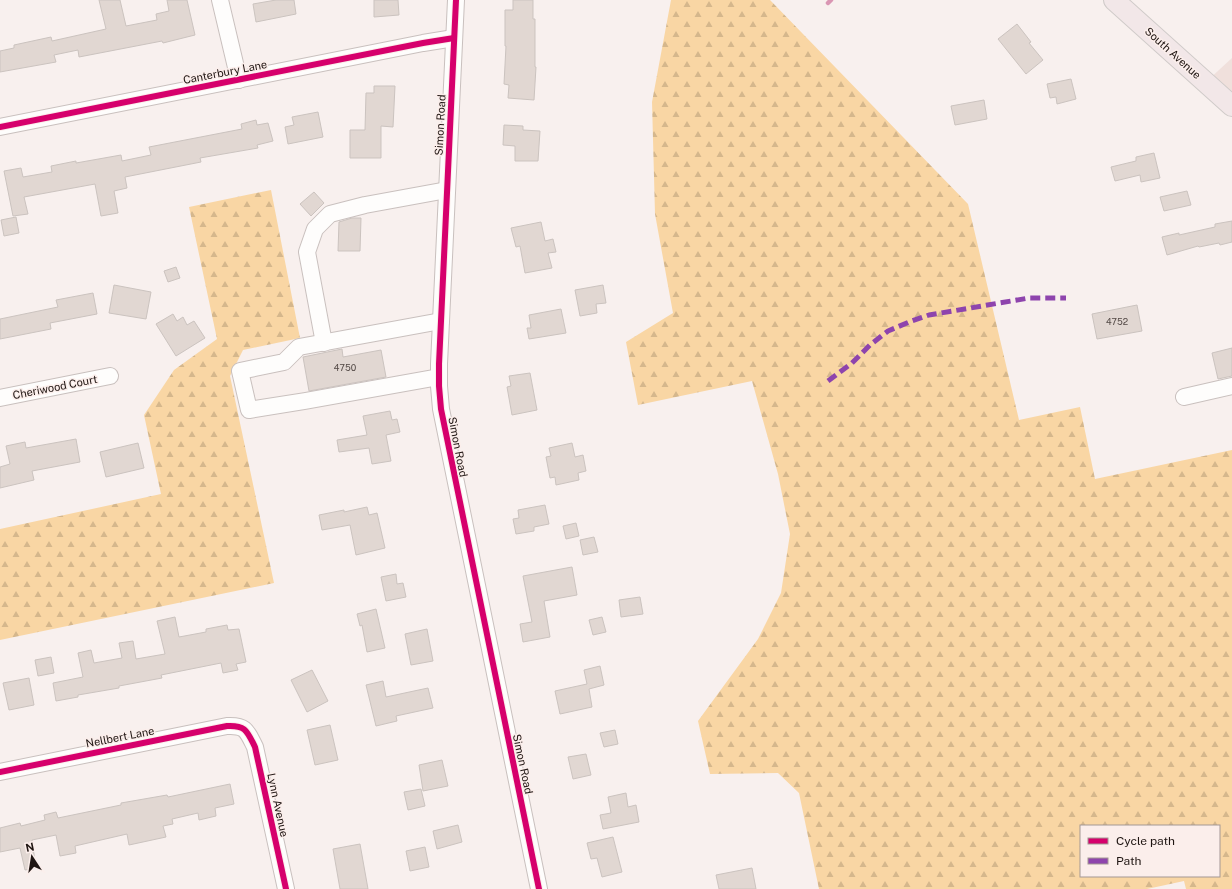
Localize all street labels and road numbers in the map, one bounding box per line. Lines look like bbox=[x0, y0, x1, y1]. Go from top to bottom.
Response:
street label: South Avenue bbox=[1143, 25, 1203, 81]
street label: Canterbury Lane bbox=[182, 58, 268, 86]
street label: Simon Road bbox=[432, 94, 448, 156]
street label: Cheriwood Court bbox=[12, 373, 98, 401]
street label: Simon Road bbox=[446, 416, 470, 478]
street label: Nellbert Lane bbox=[85, 724, 155, 750]
street label: Simon Road bbox=[511, 733, 535, 795]
street label: Lynn Avenue bbox=[265, 772, 291, 838]

